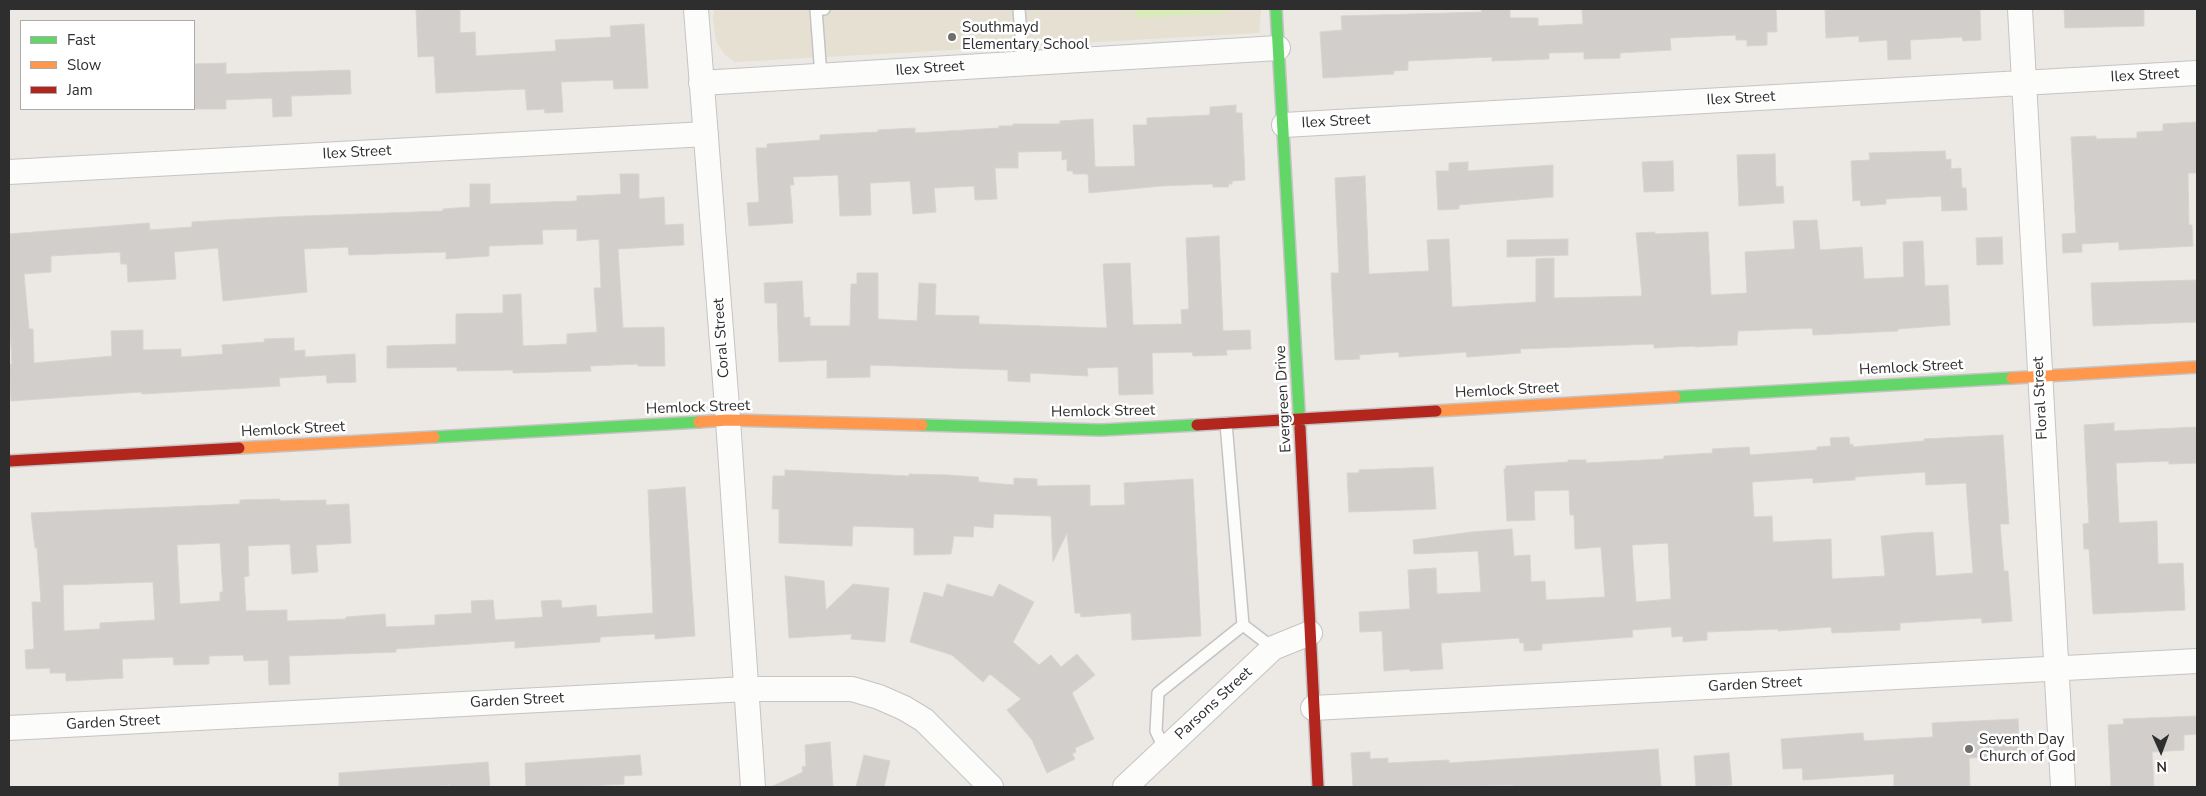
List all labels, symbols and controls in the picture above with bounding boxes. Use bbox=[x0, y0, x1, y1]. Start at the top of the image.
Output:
place label: Southmayd Elementary School bbox=[962, 19, 1089, 54]
legend bbox=[20, 20, 195, 110]
text: Fast bbox=[67, 30, 95, 50]
marker: Southmayd Elementary School bbox=[946, 31, 958, 43]
text: Slow bbox=[67, 55, 101, 75]
street label: Ilex Street bbox=[895, 58, 965, 80]
street label: Ilex Street bbox=[2110, 65, 2180, 87]
text: Jam bbox=[67, 80, 93, 100]
street label: Ilex Street bbox=[1706, 88, 1776, 110]
street label: Ilex Street bbox=[1301, 111, 1371, 133]
street label: Ilex Street bbox=[322, 142, 392, 164]
street label: Coral Street bbox=[710, 297, 734, 379]
street label: Evergreen Drive bbox=[1272, 345, 1296, 453]
street label: Hemlock Street bbox=[1859, 356, 1963, 380]
street label: Floral Street bbox=[2030, 356, 2052, 440]
street label: Hemlock Street bbox=[1455, 379, 1559, 403]
street label: Hemlock Street bbox=[646, 397, 750, 419]
street label: Hemlock Street bbox=[1051, 402, 1155, 422]
street label: Hemlock Street bbox=[241, 418, 345, 442]
street label: Parsons Street bbox=[1172, 664, 1256, 744]
street label: Garden Street bbox=[1708, 674, 1802, 696]
street label: Garden Street bbox=[470, 690, 564, 712]
street label: Garden Street bbox=[66, 712, 160, 734]
north arrow bbox=[2136, 726, 2186, 776]
place label: Seventh Day Church of God bbox=[1979, 731, 2076, 766]
marker: Seventh Day Church of God bbox=[1963, 743, 1975, 755]
text: N bbox=[2156, 757, 2167, 776]

